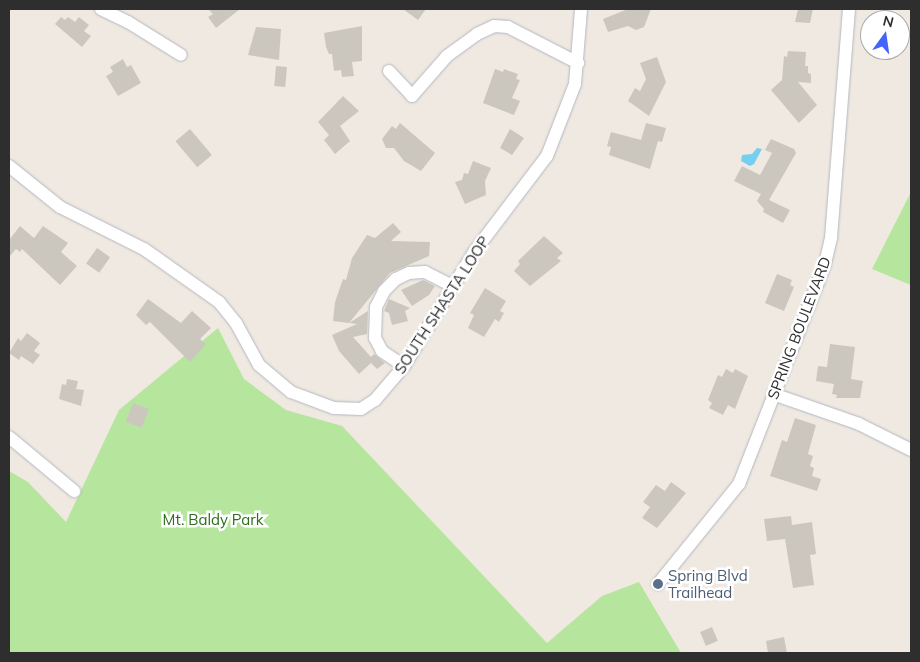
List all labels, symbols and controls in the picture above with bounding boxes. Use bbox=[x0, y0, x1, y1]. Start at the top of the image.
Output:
north arrow bbox=[860, 10, 910, 60]
text: N bbox=[881, 11, 896, 31]
street label: SOUTH SHASTA LOOP bbox=[391, 233, 493, 377]
street label: SPRING BOULEVARD bbox=[763, 254, 835, 402]
park label: Mt. Baldy Park bbox=[163, 511, 263, 529]
place label: Spring Blvd Trailhead bbox=[668, 566, 748, 601]
marker: Spring Blvd Trailhead bbox=[652, 578, 664, 590]

